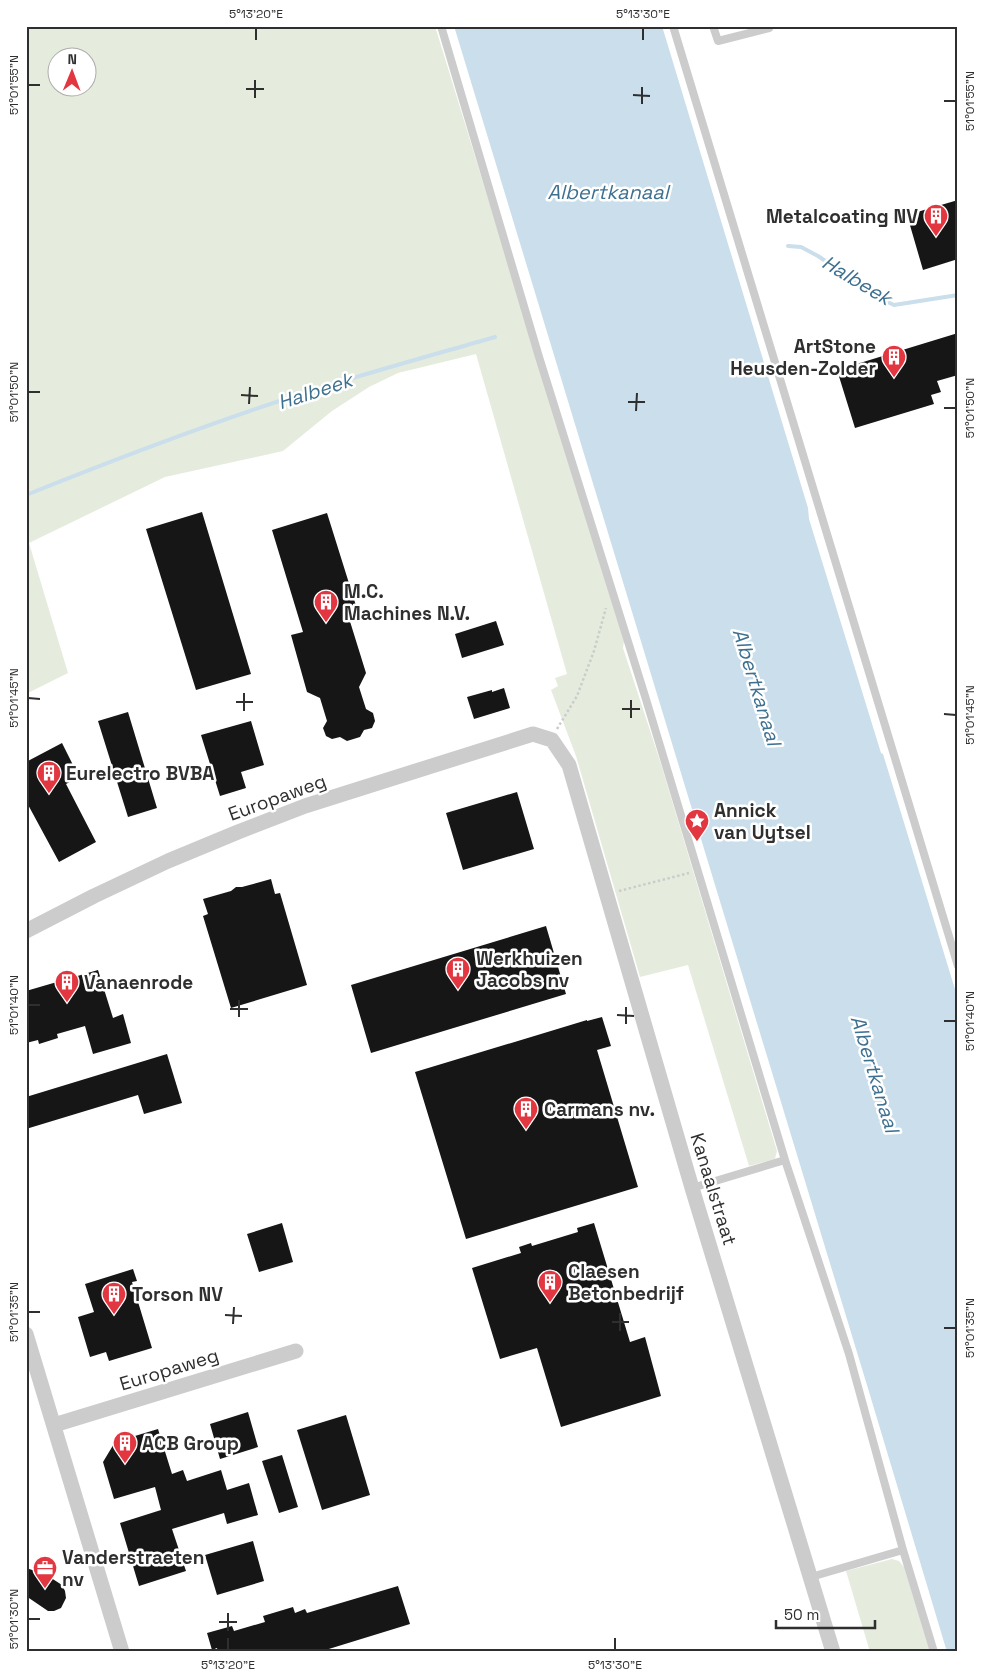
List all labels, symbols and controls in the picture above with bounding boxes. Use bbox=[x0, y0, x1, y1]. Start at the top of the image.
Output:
text: 5°13'20"E bbox=[229, 6, 283, 22]
text: 5°13'30"E bbox=[616, 6, 670, 22]
north arrow bbox=[48, 48, 98, 98]
text: N bbox=[67, 50, 77, 68]
text: 51°01'55"N bbox=[6, 55, 22, 115]
text: 51°01'55"N bbox=[962, 71, 978, 131]
water label: Albertkanaal bbox=[547, 179, 671, 205]
building icon: Metalcoating NV bbox=[923, 203, 949, 237]
place label: Metalcoating NV bbox=[766, 204, 918, 229]
water label: Halbeek bbox=[817, 249, 899, 312]
place label: ArtStone Heusden-Zolder bbox=[730, 334, 876, 381]
building icon: ArtStone Heusden-Zolder bbox=[881, 344, 907, 378]
text: 51°01'50"N bbox=[6, 362, 22, 422]
water label: Halbeek bbox=[274, 366, 358, 415]
text: 51°01'50"N bbox=[962, 378, 978, 438]
place label: M.C. Machines N.V. bbox=[344, 579, 470, 626]
building icon: M.C. Machines N.V. bbox=[313, 589, 339, 623]
water label: Albertkanaal bbox=[727, 625, 788, 751]
text: 51°01'45"N bbox=[6, 668, 22, 728]
text: 51°01'45"N bbox=[962, 685, 978, 745]
building icon: Eurelectro BVBA bbox=[36, 760, 62, 794]
place label: Eurelectro BVBA bbox=[66, 761, 214, 786]
street label: Europaweg bbox=[225, 768, 330, 827]
place label: Annick van Uytsel bbox=[714, 798, 811, 845]
place icon: Annick van Uytsel bbox=[684, 808, 710, 842]
place label: Werkhuizen Jacobs nv bbox=[476, 946, 583, 993]
building icon: Werkhuizen Jacobs nv bbox=[445, 956, 471, 990]
building icon: Vanaenrode bbox=[54, 969, 80, 1003]
place label: Vanaenrode bbox=[84, 970, 193, 995]
text: 51°01'40"N bbox=[6, 975, 22, 1035]
text: 51°01'40"N bbox=[962, 991, 978, 1051]
water label: Albertkanaal bbox=[845, 1012, 906, 1138]
building icon: Carmans nv. bbox=[513, 1096, 539, 1130]
place label: Carmans nv. bbox=[544, 1097, 655, 1122]
street label: Kanaalstraat bbox=[685, 1130, 742, 1248]
place label: Claesen Betonbedrijf bbox=[568, 1259, 684, 1306]
building icon: Claesen Betonbedrijf bbox=[537, 1269, 563, 1303]
building icon: Torson NV bbox=[101, 1281, 127, 1315]
text: 51°01'35"N bbox=[6, 1282, 22, 1342]
place label: Torson NV bbox=[132, 1282, 223, 1307]
text: 51°01'35"N bbox=[962, 1298, 978, 1358]
street label: Europaweg bbox=[117, 1343, 222, 1396]
building icon: ACB Group bbox=[112, 1430, 138, 1464]
place label: ACB Group bbox=[142, 1431, 239, 1456]
place label: Vanderstraeten nv bbox=[62, 1545, 204, 1592]
office icon: Vanderstraeten nv bbox=[32, 1555, 58, 1589]
text: 51°01'30"N bbox=[6, 1589, 22, 1649]
scale bar bbox=[776, 1598, 875, 1630]
text: 50 m bbox=[784, 1605, 819, 1624]
text: 5°13'20"E bbox=[201, 1657, 255, 1673]
text: 5°13'30"E bbox=[588, 1657, 642, 1673]

